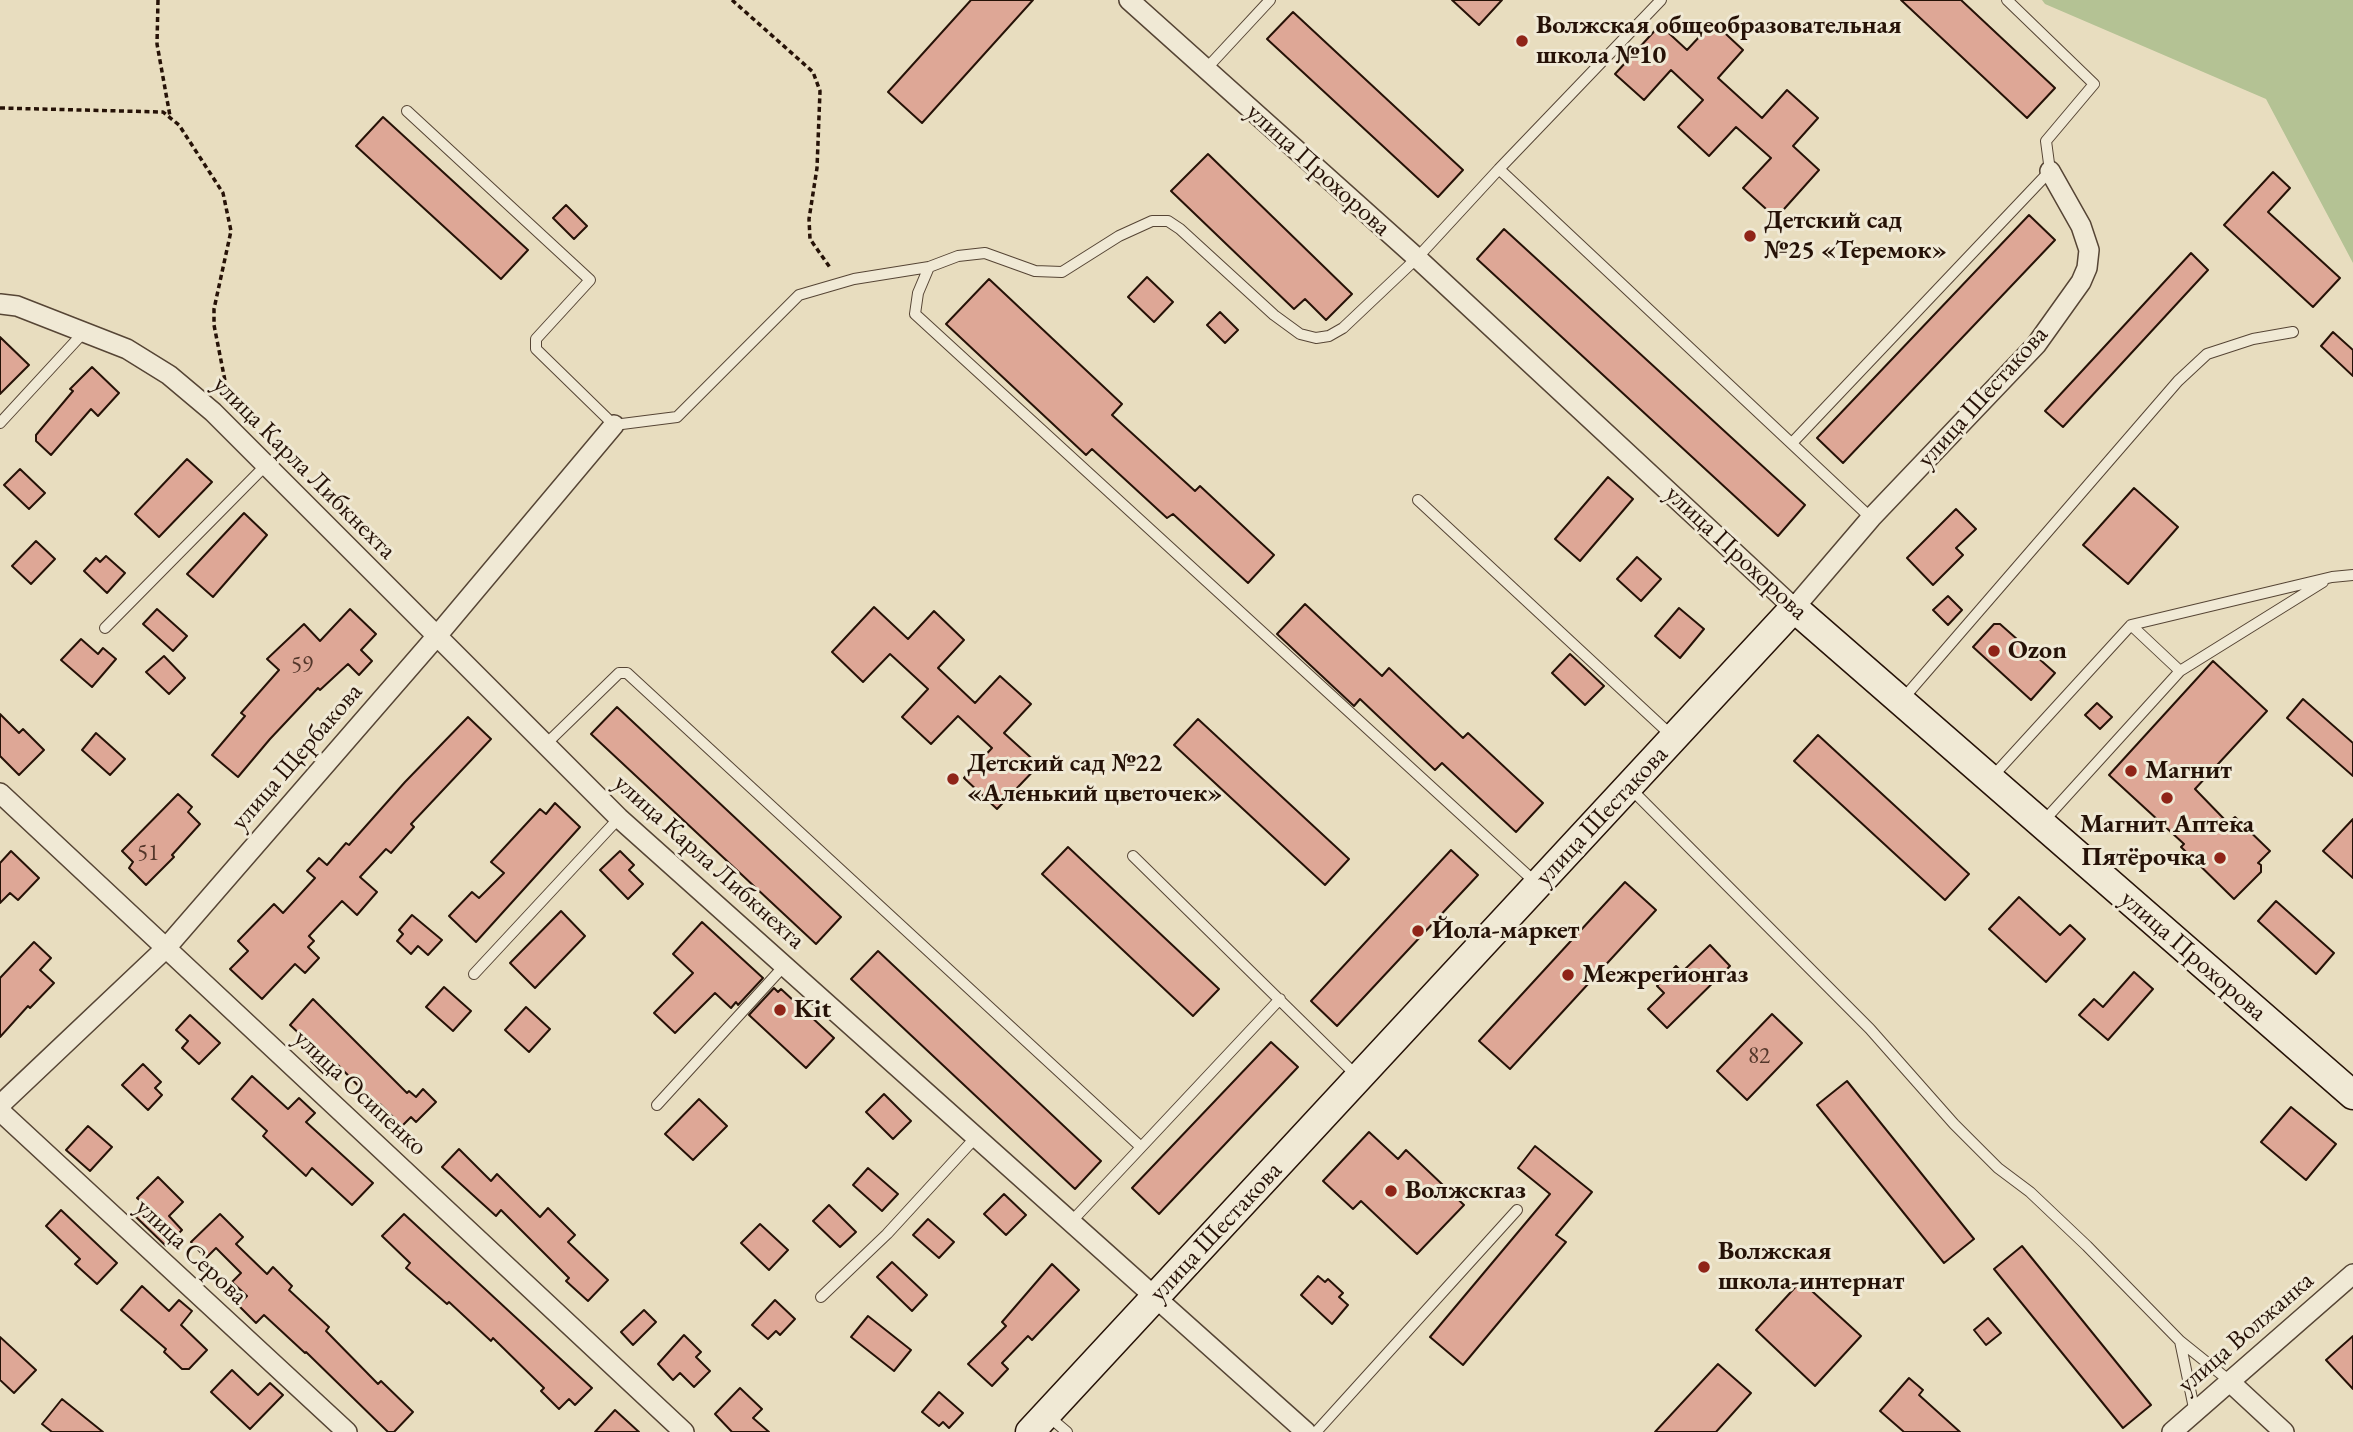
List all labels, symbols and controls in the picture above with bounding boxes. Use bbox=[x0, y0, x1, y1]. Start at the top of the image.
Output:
place label: Волжская общеобразовательная школа №10 bbox=[1536, 10, 1902, 72]
marker: Волжская общеобразовательная школа №10 bbox=[1514, 33, 1530, 49]
street label: улица Прохорова bbox=[1239, 97, 1397, 243]
place label: Детский сад №25 «Теремок» bbox=[1764, 205, 1947, 266]
marker: Детский сад №25 «Теремок» bbox=[1742, 228, 1758, 244]
street label: улица Шестакова bbox=[1911, 320, 2055, 474]
street label: улица Карла Либкнехта bbox=[206, 370, 402, 566]
street label: улица Прохорова bbox=[1658, 479, 1814, 627]
place label: Ozon bbox=[2008, 635, 2067, 667]
marker: Ozon bbox=[1986, 643, 2002, 659]
house number: 59 bbox=[291, 652, 313, 680]
street label: улица Щербакова bbox=[225, 677, 369, 837]
street label: улица Шестакова bbox=[1529, 739, 1675, 893]
place label: Детский сад №22 «Аленький цветочек» bbox=[967, 748, 1222, 810]
place label: Магнит bbox=[2145, 755, 2232, 787]
marker: Магнит bbox=[2123, 763, 2139, 779]
street label: улица Карла Либкнехта bbox=[607, 768, 811, 956]
marker: Детский сад №22 «Аленький цветочек» bbox=[945, 771, 961, 787]
marker: Магнит Аптека bbox=[2159, 790, 2175, 806]
place label: Магнит Аптека bbox=[2080, 809, 2254, 841]
house number: 51 bbox=[137, 840, 159, 868]
place label: Пятёрочка bbox=[2082, 842, 2206, 874]
marker: Пятёрочка bbox=[2212, 850, 2228, 866]
street label: улица Прохорова bbox=[2113, 884, 2273, 1028]
place label: Йола-маркет bbox=[1432, 915, 1580, 947]
marker: Йола-маркет bbox=[1410, 923, 1426, 939]
place label: Межрегионгаз bbox=[1582, 959, 1748, 991]
marker: Межрегионгаз bbox=[1560, 967, 1576, 983]
place label: Kit bbox=[794, 994, 831, 1026]
marker: Kit bbox=[772, 1002, 788, 1018]
street label: улица Осипенко bbox=[287, 1023, 433, 1163]
house number: 82 bbox=[1748, 1043, 1770, 1071]
street label: улица Шестакова bbox=[1143, 1155, 1289, 1309]
place label: Волжскгаз bbox=[1405, 1175, 1526, 1207]
marker: Волжскгаз bbox=[1383, 1183, 1399, 1199]
street label: улица Серова bbox=[128, 1192, 254, 1312]
place label: Волжская школа-интернат bbox=[1718, 1236, 1904, 1298]
marker: Волжская школа-интернат bbox=[1696, 1259, 1712, 1275]
street label: улица Волжанка bbox=[2172, 1265, 2320, 1401]

